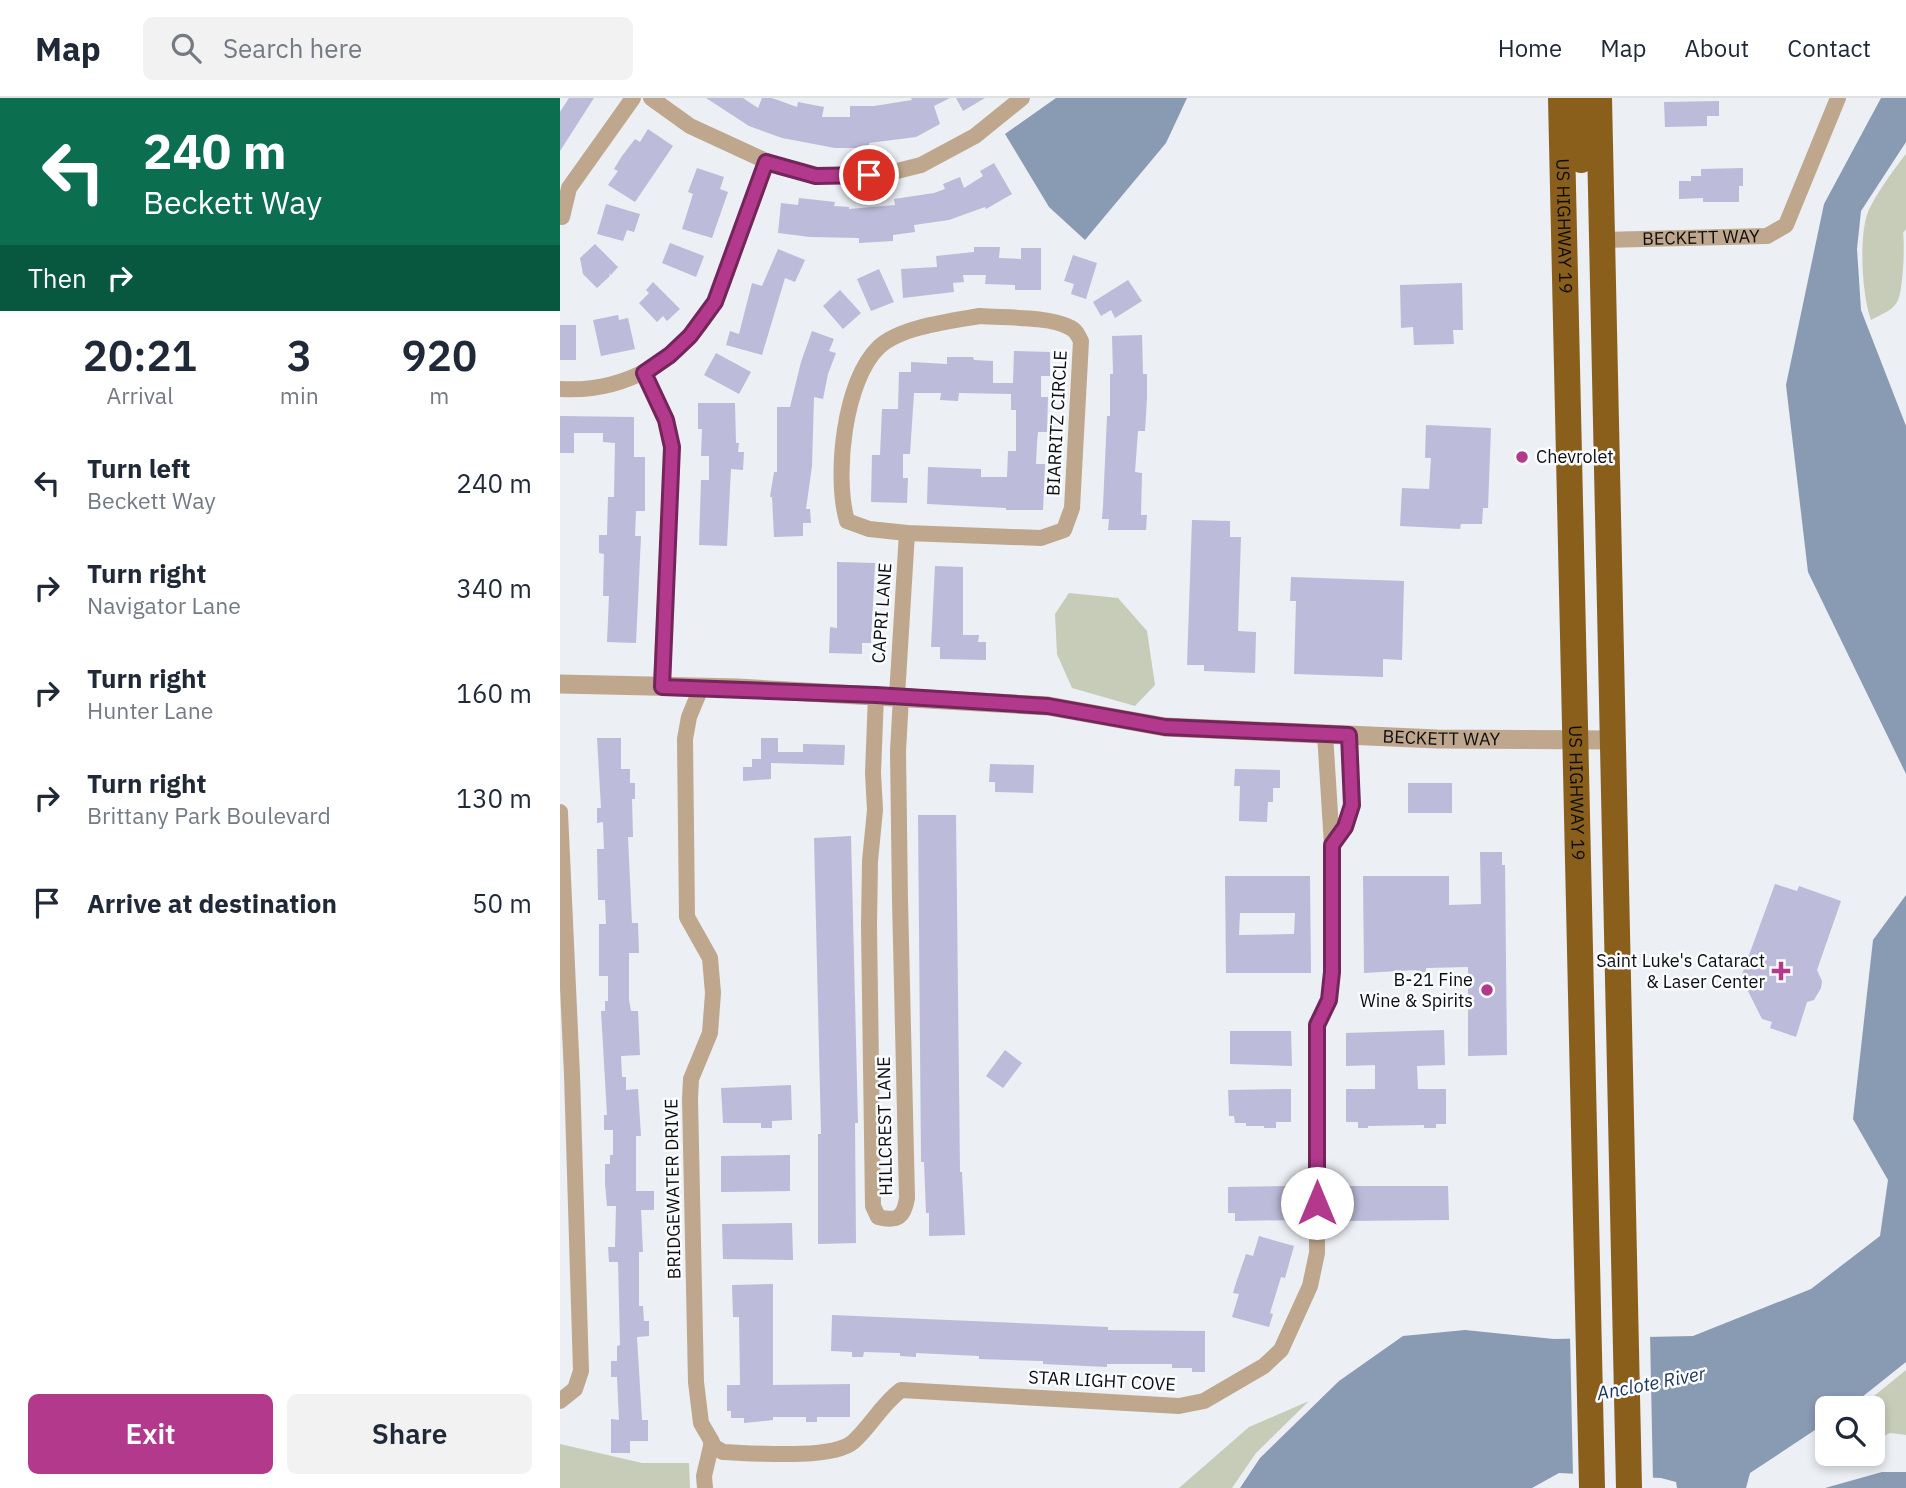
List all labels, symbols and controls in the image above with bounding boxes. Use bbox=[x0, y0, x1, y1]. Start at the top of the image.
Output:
search box bbox=[143, 17, 633, 80]
text: Map bbox=[35, 27, 101, 70]
icon: search bbox=[167, 29, 205, 67]
text: Search here bbox=[223, 31, 362, 65]
text: Home bbox=[1498, 32, 1562, 64]
text: Map bbox=[1600, 32, 1646, 64]
text: About bbox=[1684, 32, 1749, 64]
text: Contact bbox=[1787, 32, 1871, 64]
text: 240 m bbox=[143, 119, 287, 182]
icon: left bbox=[28, 126, 119, 217]
pin bbox=[839, 145, 899, 205]
icon: arrive bbox=[850, 156, 888, 194]
street label: US HIGHWAY 19 bbox=[1551, 158, 1577, 294]
text: Beckett Way bbox=[143, 181, 322, 223]
street label: BECKETT WAY bbox=[1642, 224, 1760, 250]
icon: right bbox=[101, 259, 139, 297]
text: Then bbox=[28, 261, 87, 295]
text: 20:21 bbox=[83, 328, 197, 383]
text: 3 bbox=[287, 328, 312, 383]
text: 920 bbox=[402, 328, 477, 383]
street label: BIARRITZ CIRCLE bbox=[1041, 349, 1072, 496]
text: Arrival bbox=[106, 380, 173, 410]
text: min bbox=[280, 380, 319, 410]
text: m bbox=[429, 380, 449, 410]
place label: Chevrolet bbox=[1536, 445, 1614, 468]
marker: Chevrolet bbox=[1514, 449, 1530, 465]
text: Turn left bbox=[87, 451, 190, 485]
icon: left bbox=[28, 464, 66, 502]
text: 240 m bbox=[456, 466, 532, 500]
text: Beckett Way bbox=[87, 485, 216, 515]
text: Turn right bbox=[87, 556, 206, 590]
street label: CAPRI LANE bbox=[867, 562, 896, 664]
icon: right bbox=[28, 569, 66, 607]
text: 340 m bbox=[456, 571, 532, 605]
text: Navigator Lane bbox=[87, 590, 241, 620]
text: Turn right bbox=[87, 661, 206, 695]
icon: right bbox=[28, 674, 66, 712]
text: 160 m bbox=[456, 676, 532, 710]
text: Hunter Lane bbox=[87, 695, 213, 725]
street label: BECKETT WAY bbox=[1382, 725, 1501, 750]
street label: US HIGHWAY 19 bbox=[1564, 725, 1590, 861]
text: Turn right bbox=[87, 766, 206, 800]
icon: right bbox=[28, 779, 66, 817]
text: 130 m bbox=[456, 781, 532, 815]
text: Brittany Park Boulevard bbox=[87, 800, 331, 830]
icon: arrive bbox=[28, 884, 66, 922]
text: Arrive at destination bbox=[87, 886, 337, 920]
text: 50 m bbox=[472, 886, 532, 920]
place label: Saint Luke's Cataract & Laser Center bbox=[1596, 949, 1765, 993]
marker: Saint Luke's Cataract & Laser Center bbox=[1771, 961, 1791, 981]
place label: B-21 Fine Wine & Spirits bbox=[1360, 968, 1473, 1012]
marker: B-21 Fine Wine & Spirits bbox=[1479, 982, 1495, 998]
street label: HILLCREST LANE bbox=[872, 1056, 897, 1196]
street label: BRIDGEWATER DRIVE bbox=[659, 1098, 686, 1280]
position arrow bbox=[1280, 1166, 1354, 1240]
water label: Anclote River bbox=[1594, 1361, 1708, 1405]
street label: STAR LIGHT COVE bbox=[1028, 1365, 1176, 1396]
button: Exit bbox=[28, 1394, 273, 1474]
button: Share bbox=[287, 1394, 532, 1474]
map controls bbox=[1815, 1396, 1885, 1466]
button: search bbox=[1815, 1396, 1885, 1466]

